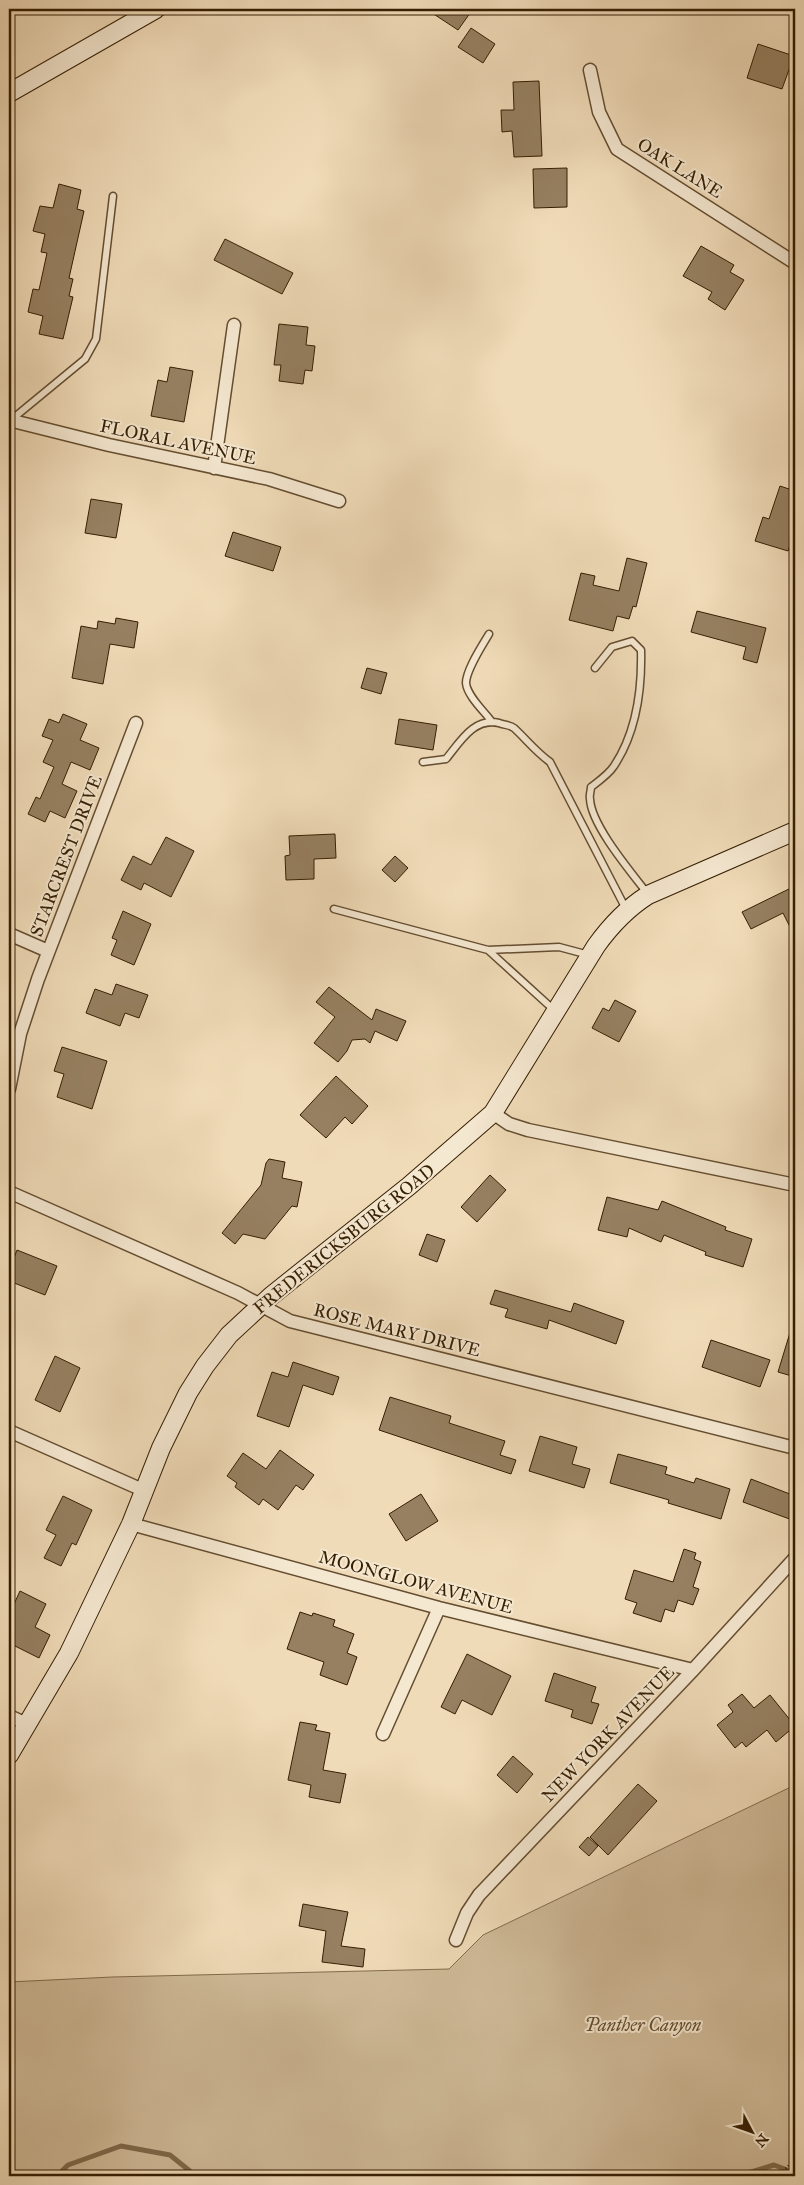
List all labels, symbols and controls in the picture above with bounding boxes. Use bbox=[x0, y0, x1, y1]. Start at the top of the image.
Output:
street label: OAK LANE bbox=[633, 133, 727, 203]
street label: FLORAL AVENUE bbox=[98, 415, 258, 469]
street label: STARCREST DRIVE bbox=[25, 772, 107, 940]
street label: FREDERICKSBURG ROAD bbox=[249, 1159, 439, 1319]
street label: ROSE MARY DRIVE bbox=[311, 1299, 483, 1361]
street label: MOONGLOW AVENUE bbox=[317, 1545, 516, 1619]
street label: NEW YORK AVENUE bbox=[537, 1661, 679, 1807]
park label: Panther Canyon bbox=[585, 2014, 702, 2036]
north arrow bbox=[726, 2108, 776, 2158]
text: N bbox=[751, 2130, 772, 2150]

